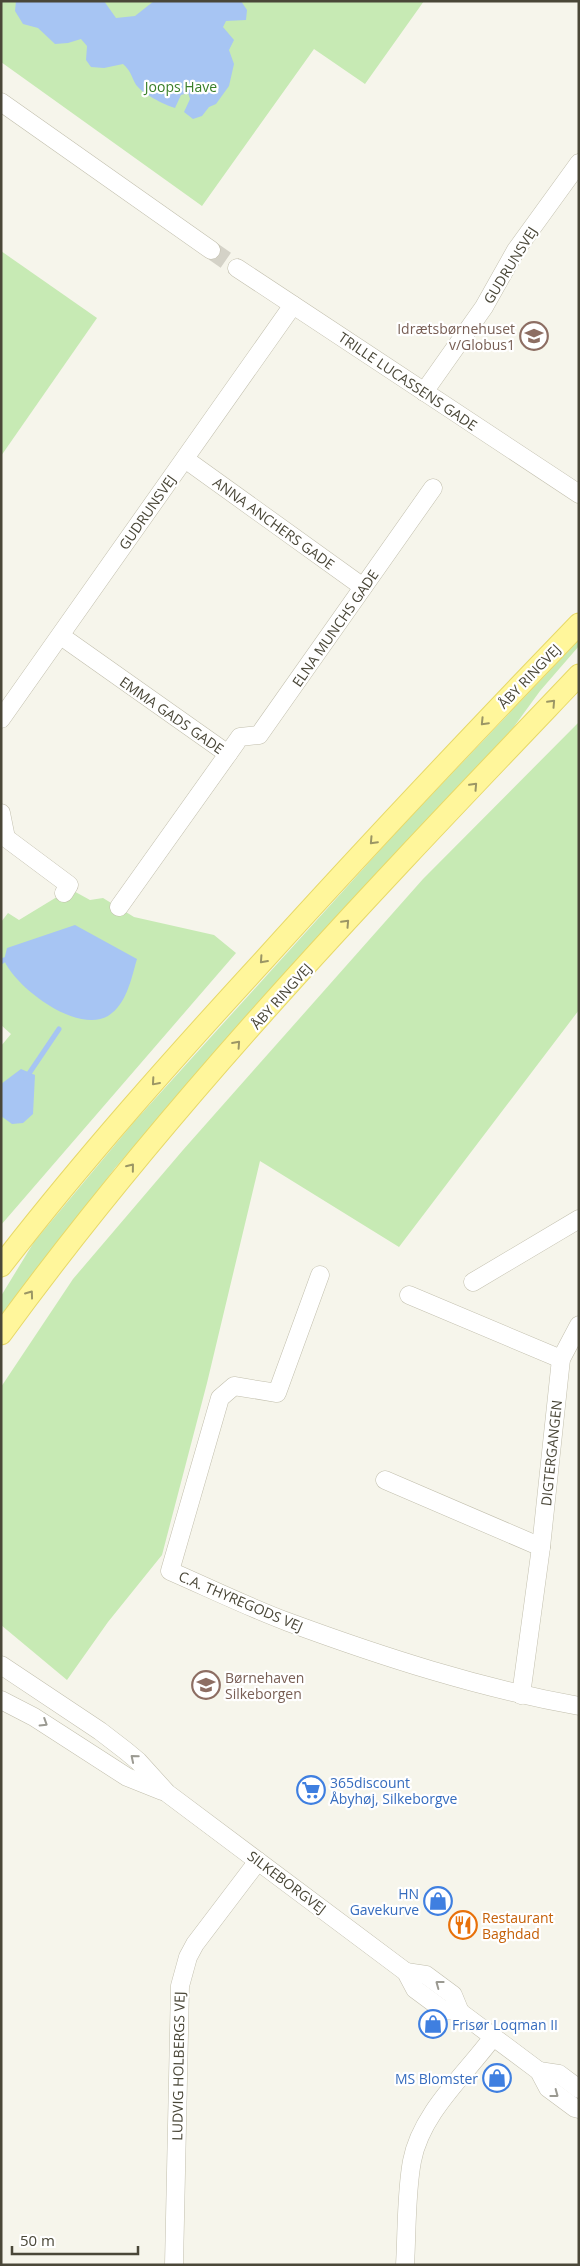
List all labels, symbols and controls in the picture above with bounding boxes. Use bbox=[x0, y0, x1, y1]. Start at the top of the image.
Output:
park label: Joops Have bbox=[143, 77, 217, 96]
street label: GUDRUNSVEJ bbox=[479, 223, 541, 307]
place label: Idrætsbørnehuset v/Globus1 bbox=[397, 319, 515, 354]
school or university icon: Idrætsbørnehuset v/Globus1 bbox=[519, 321, 549, 351]
street label: TRILLE LUCASSENS GADE bbox=[335, 327, 481, 435]
street label: GUDRUNSVEJ bbox=[114, 471, 180, 553]
street label: ANNA ANCHERS GADE bbox=[209, 473, 339, 573]
street label: ELNA MUNCHS GADE bbox=[287, 566, 383, 690]
street label: ÅBY RINGVEJ bbox=[494, 640, 564, 712]
street label: EMMA GADS GADE bbox=[116, 672, 228, 758]
one-way arrow bbox=[546, 699, 555, 708]
one-way arrow bbox=[481, 717, 490, 726]
one-way arrow bbox=[468, 782, 477, 791]
one-way arrow bbox=[370, 835, 379, 844]
one-way arrow bbox=[340, 920, 349, 929]
one-way arrow bbox=[260, 955, 269, 964]
street label: ÅBY RINGVEJ bbox=[246, 959, 316, 1033]
one-way arrow bbox=[232, 1041, 240, 1050]
one-way arrow bbox=[152, 1076, 161, 1085]
one-way arrow bbox=[126, 1164, 134, 1173]
one-way arrow bbox=[24, 1290, 33, 1300]
street label: DIGTERGANGEN bbox=[536, 1399, 566, 1507]
street label: C.A. THYREGODS VEJ bbox=[176, 1566, 306, 1636]
place label: Børnehaven Silkeborgen bbox=[225, 1668, 304, 1703]
school or university icon: Børnehaven Silkeborgen bbox=[191, 1670, 221, 1700]
one-way arrow bbox=[39, 1716, 48, 1726]
one-way arrow bbox=[130, 1754, 139, 1763]
place label: 365discount Åbyhøj, Silkeborgve bbox=[330, 1773, 457, 1808]
supermarket icon: 365discount Åbyhøj, Silkeborgve bbox=[296, 1775, 326, 1805]
street label: SILKEBORGVEJ bbox=[244, 1846, 330, 1918]
place label: HN Gavekurve bbox=[350, 1884, 419, 1919]
shop icon: HN Gavekurve bbox=[423, 1886, 453, 1916]
place label: Restaurant Baghdad bbox=[482, 1908, 554, 1943]
restaurant icon: Restaurant Baghdad bbox=[448, 1910, 478, 1940]
one-way arrow bbox=[435, 1981, 445, 1990]
street label: LUDVIG HOLBERGS VEJ bbox=[167, 1991, 189, 2141]
shop icon: Frisør Loqman II bbox=[418, 2009, 448, 2039]
place label: Frisør Loqman II bbox=[452, 2015, 558, 2034]
shop icon: MS Blomster bbox=[482, 2063, 512, 2093]
place label: MS Blomster bbox=[395, 2069, 478, 2088]
one-way arrow bbox=[549, 2088, 558, 2096]
scale bar bbox=[12, 2224, 139, 2256]
text: 50 m bbox=[20, 2230, 55, 2250]

